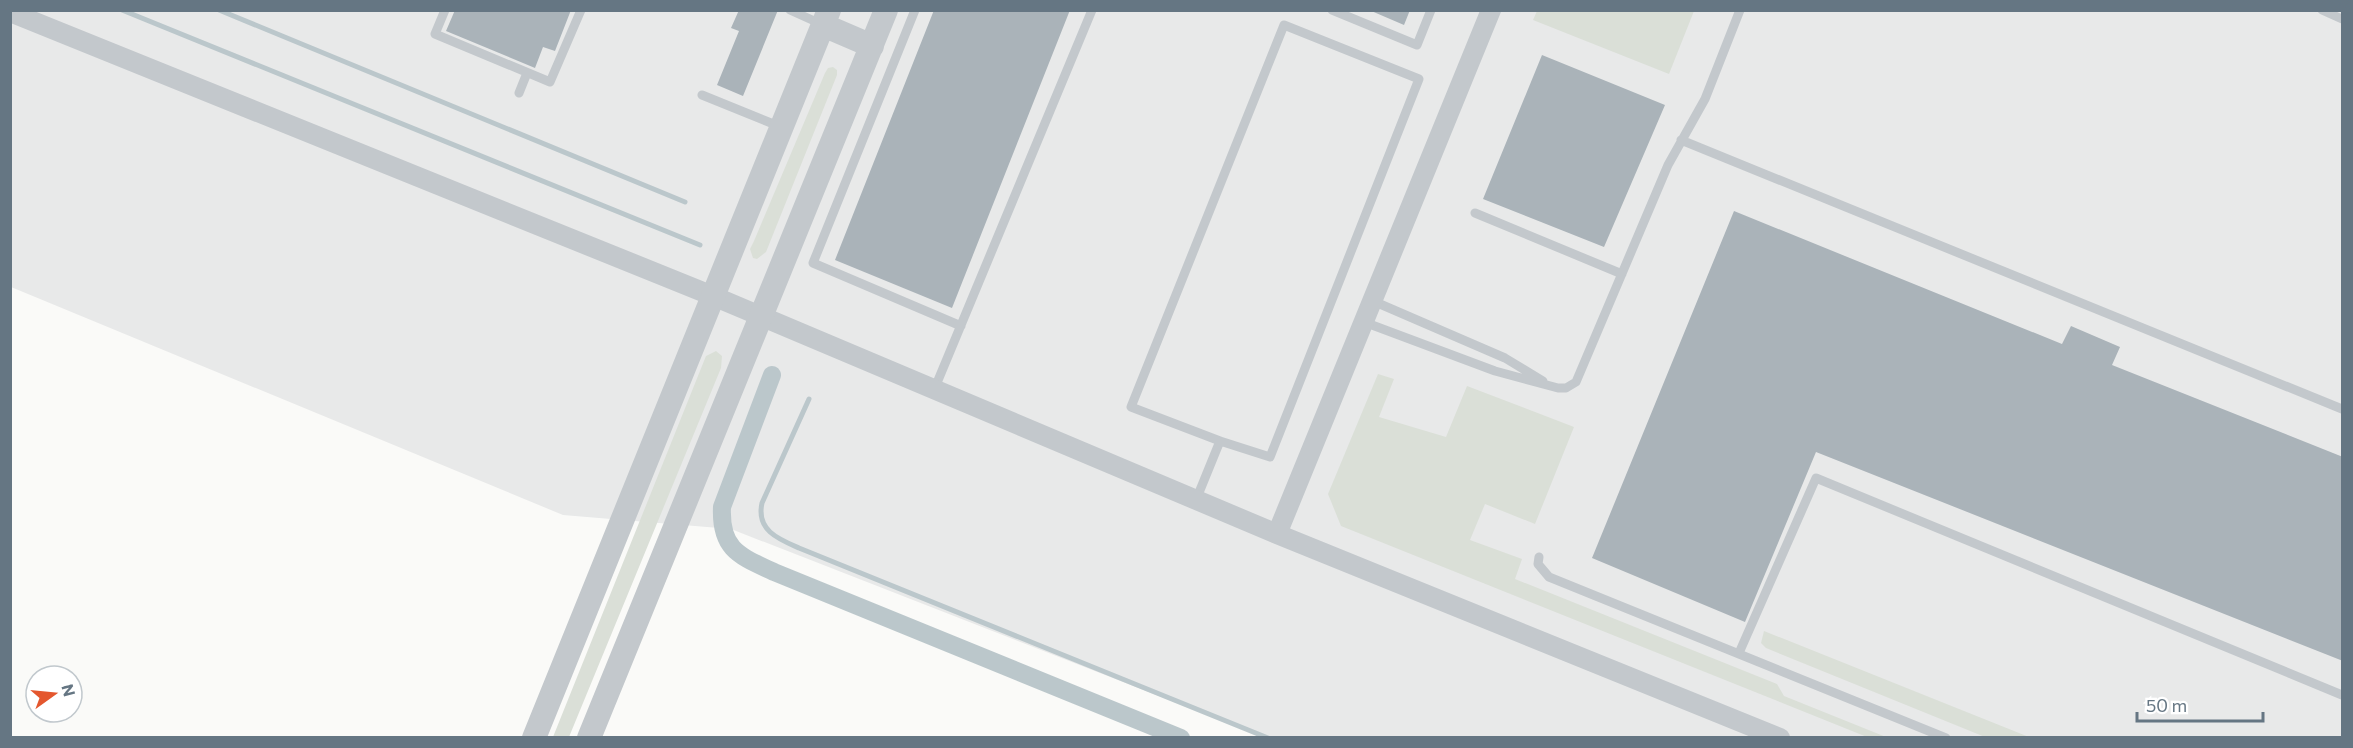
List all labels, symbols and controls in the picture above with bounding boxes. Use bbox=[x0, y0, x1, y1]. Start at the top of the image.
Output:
north arrow bbox=[24, 664, 84, 724]
text: N bbox=[58, 682, 80, 698]
scale bar bbox=[2137, 685, 2263, 723]
text: 50 m bbox=[2146, 694, 2187, 716]

